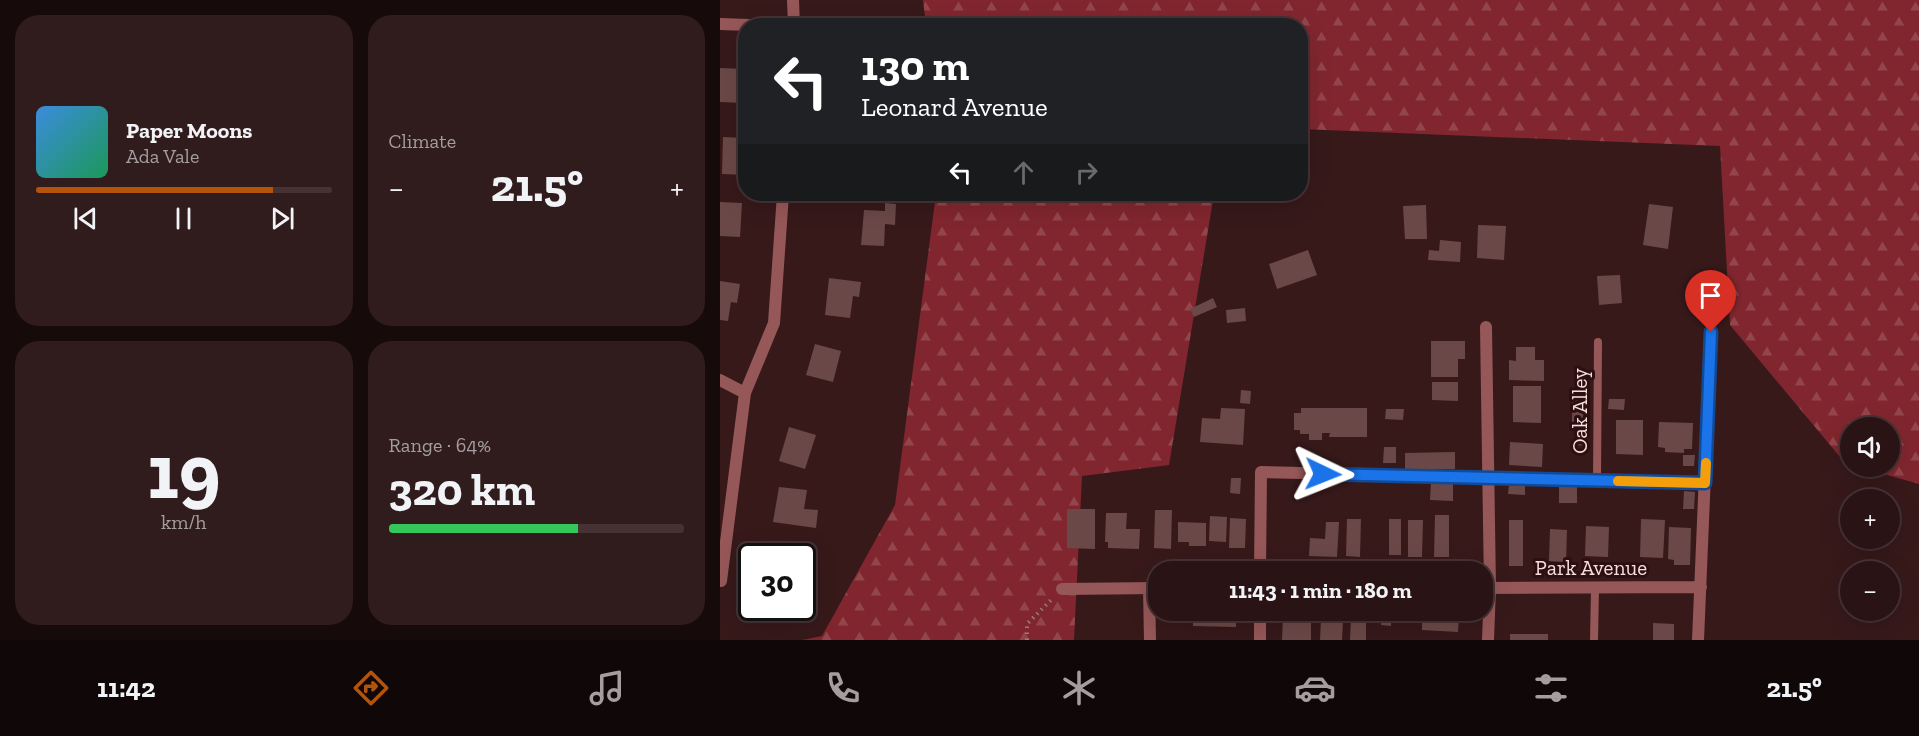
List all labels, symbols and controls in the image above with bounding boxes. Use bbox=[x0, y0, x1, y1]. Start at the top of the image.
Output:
text: 130 m bbox=[861, 40, 969, 91]
icon: left bbox=[762, 42, 840, 120]
text: Leonard Avenue bbox=[861, 91, 1048, 123]
text: Paper Moons bbox=[126, 117, 252, 144]
text: Climate bbox=[389, 129, 456, 153]
text: Ada Vale bbox=[126, 144, 199, 168]
icon: left bbox=[944, 156, 977, 189]
icon: ahead bbox=[1007, 156, 1040, 189]
icon: right bbox=[1070, 156, 1103, 189]
text: 21.5° bbox=[491, 159, 583, 213]
text: − bbox=[389, 168, 404, 207]
text: + bbox=[670, 168, 684, 207]
icon: previous bbox=[69, 202, 102, 235]
icon: pause bbox=[167, 202, 200, 235]
icon: next bbox=[266, 202, 299, 235]
pin bbox=[1685, 270, 1736, 332]
icon: arrive bbox=[1694, 279, 1727, 312]
street label: Oak Alley bbox=[1567, 368, 1592, 454]
map controls bbox=[1840, 417, 1900, 621]
button: sound bbox=[1840, 417, 1900, 477]
text: 19 bbox=[147, 424, 220, 518]
text: Range · 64% bbox=[389, 433, 491, 457]
position arrow bbox=[1291, 442, 1355, 506]
text: 320 km bbox=[389, 463, 535, 517]
button: + bbox=[1840, 489, 1900, 549]
text: km/h bbox=[161, 510, 207, 534]
speed limit sign: 30 bbox=[738, 543, 816, 621]
street label: Park Avenue bbox=[1535, 555, 1647, 580]
button: − bbox=[1840, 561, 1900, 621]
text: 11:43 · 1 min · 180 m bbox=[1229, 577, 1412, 604]
icon: directions bbox=[350, 667, 392, 709]
icon: music bbox=[586, 667, 628, 709]
icon: phone bbox=[822, 667, 864, 709]
icon: climate bbox=[1058, 667, 1100, 709]
icon: car bbox=[1294, 667, 1336, 709]
icon: filters bbox=[1530, 667, 1572, 709]
text: 11:42 bbox=[97, 672, 155, 704]
text: 21.5° bbox=[1766, 672, 1822, 704]

